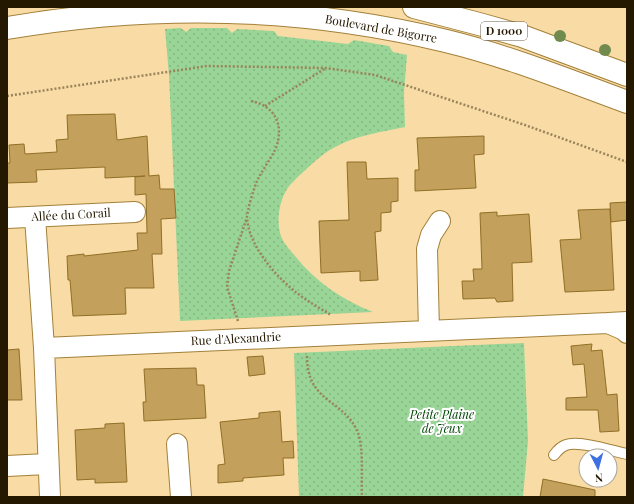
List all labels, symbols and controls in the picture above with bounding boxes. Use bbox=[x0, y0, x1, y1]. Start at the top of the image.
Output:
street label: Boulevard de Bigorre bbox=[324, 10, 438, 46]
road number: D 1000 bbox=[481, 22, 527, 40]
street label: Allée du Corail bbox=[30, 204, 112, 224]
street label: Rue d'Alexandrie bbox=[190, 328, 282, 348]
park label: Petite Plaine de Jeux bbox=[409, 406, 474, 436]
north arrow bbox=[578, 448, 618, 488]
text: N bbox=[594, 471, 604, 486]

